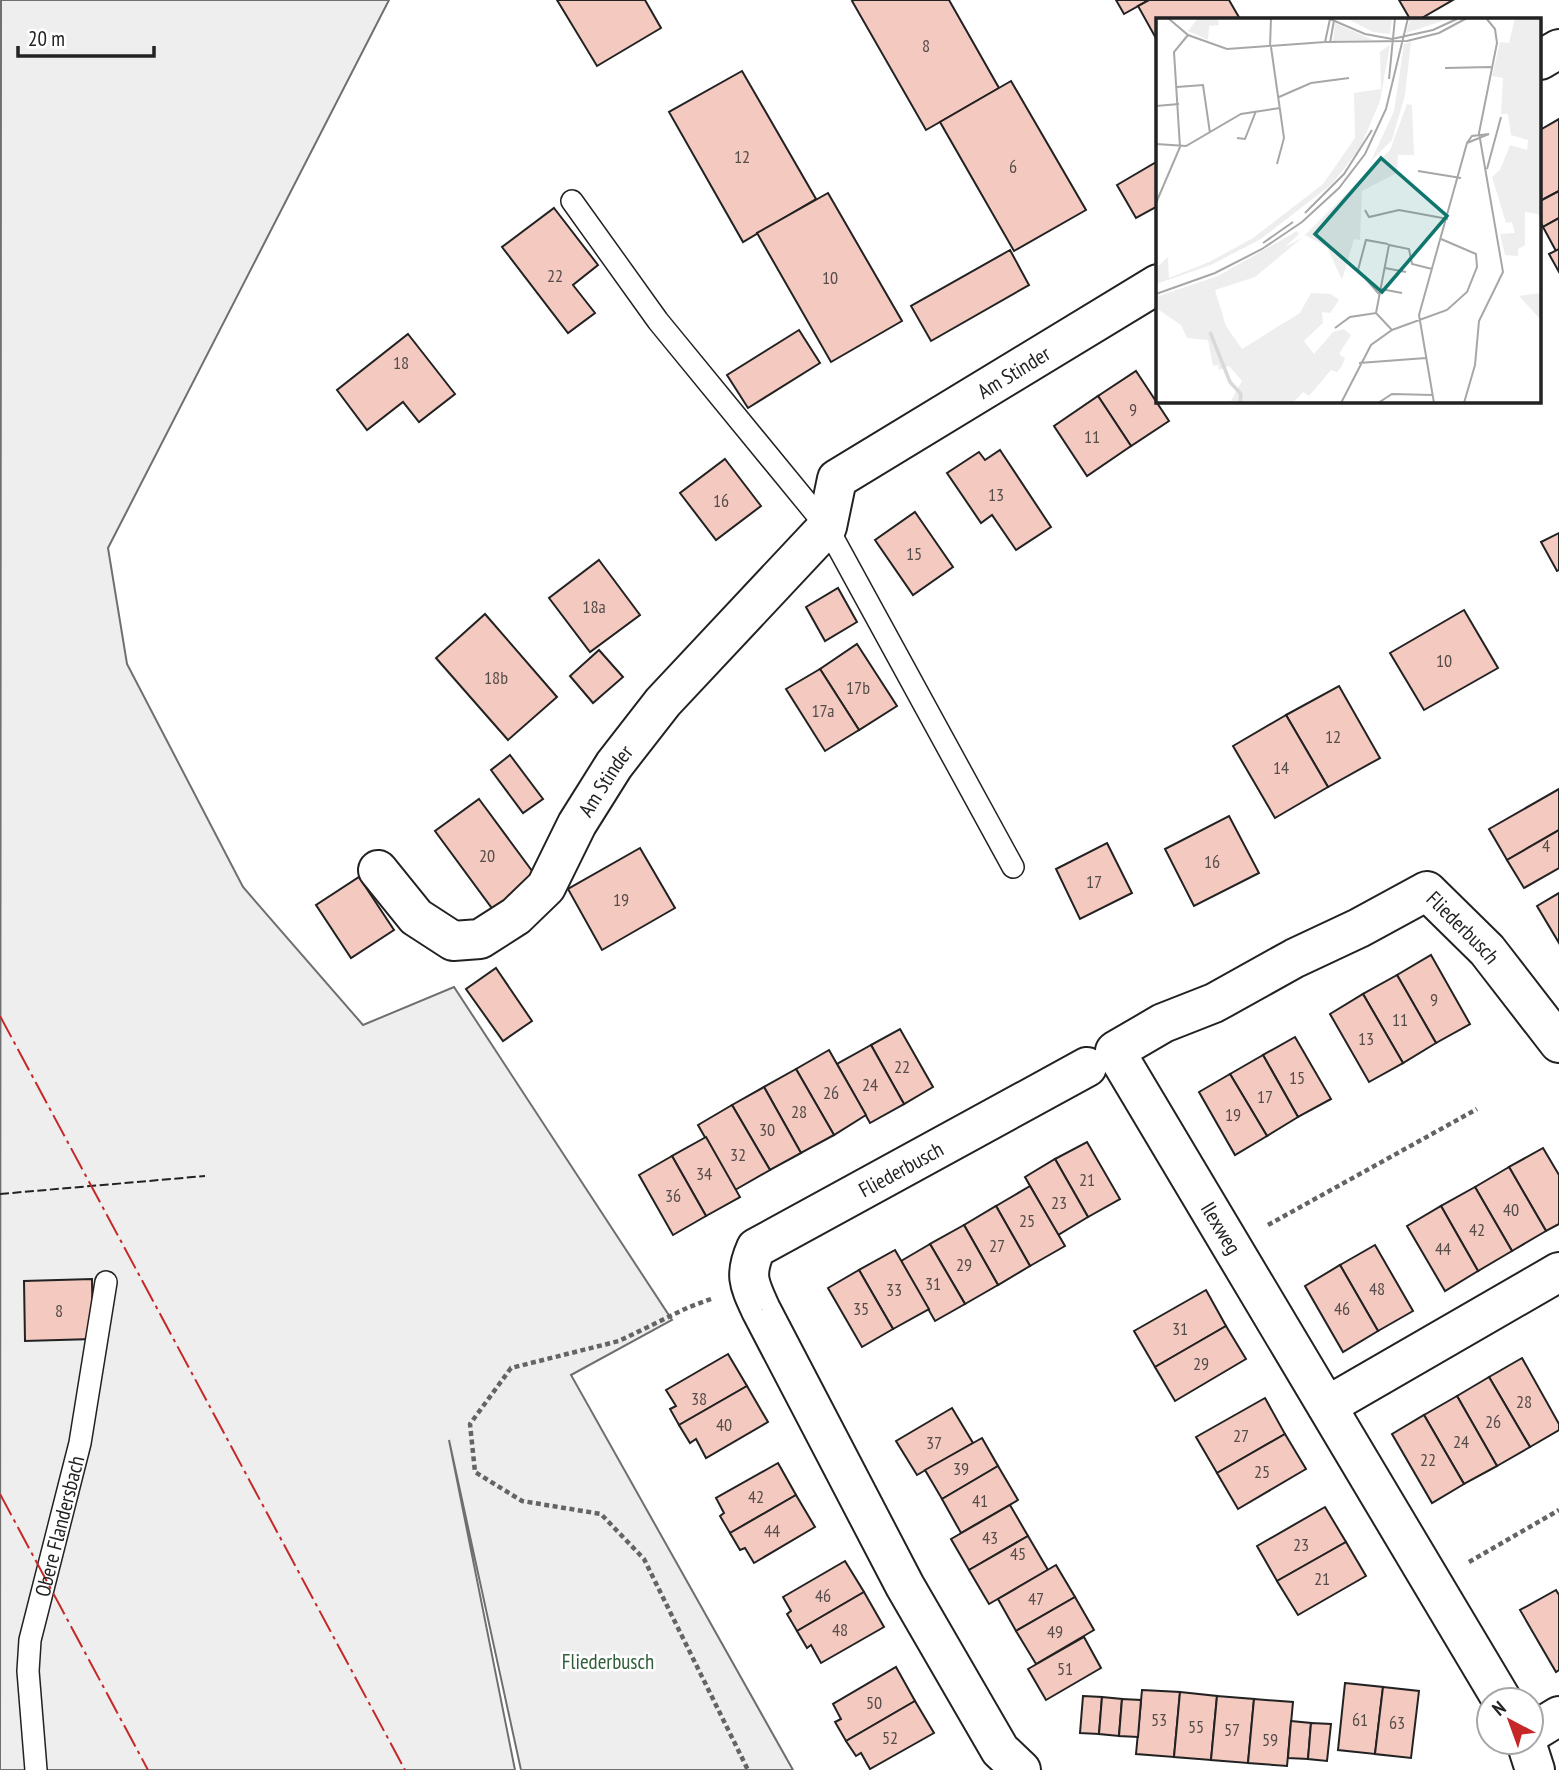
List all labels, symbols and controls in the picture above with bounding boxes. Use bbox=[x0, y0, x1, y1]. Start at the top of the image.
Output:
scale bar bbox=[18, 14, 154, 58]
inset map bbox=[1156, 18, 1542, 402]
text: 20 m bbox=[28, 25, 65, 52]
house number: 8 bbox=[922, 34, 930, 57]
house number: 12 bbox=[734, 145, 750, 168]
house number: 6 bbox=[1009, 155, 1017, 178]
house number: 22 bbox=[547, 264, 563, 287]
house number: 10 bbox=[822, 266, 838, 289]
street label: Am Stinder bbox=[972, 339, 1055, 404]
house number: 18 bbox=[393, 351, 409, 374]
house number: 9 bbox=[1129, 398, 1137, 421]
house number: 11 bbox=[1084, 425, 1100, 448]
house number: 13 bbox=[988, 483, 1004, 506]
house number: 16 bbox=[713, 489, 729, 512]
house number: 15 bbox=[906, 542, 922, 565]
house number: 18a bbox=[582, 595, 606, 618]
house number: 10 bbox=[1436, 649, 1452, 672]
house number: 18b bbox=[484, 666, 508, 689]
house number: 17b bbox=[846, 676, 870, 699]
house number: 17a bbox=[811, 699, 835, 722]
house number: 12 bbox=[1325, 725, 1341, 748]
street label: Am Stinder bbox=[572, 739, 638, 821]
house number: 14 bbox=[1273, 756, 1289, 779]
house number: 4 bbox=[1542, 834, 1550, 857]
house number: 20 bbox=[479, 844, 495, 867]
house number: 16 bbox=[1204, 850, 1220, 873]
house number: 17 bbox=[1086, 870, 1102, 893]
street label: Fliederbusch bbox=[1421, 885, 1506, 969]
house number: 19 bbox=[613, 888, 629, 911]
house number: 9 bbox=[1430, 988, 1438, 1011]
house number: 11 bbox=[1392, 1008, 1408, 1031]
house number: 13 bbox=[1358, 1027, 1374, 1050]
house number: 22 bbox=[894, 1055, 910, 1078]
house number: 15 bbox=[1289, 1066, 1305, 1089]
house number: 24 bbox=[862, 1073, 878, 1096]
house number: 26 bbox=[823, 1081, 839, 1104]
house number: 17 bbox=[1257, 1085, 1273, 1108]
house number: 28 bbox=[791, 1100, 807, 1123]
house number: 19 bbox=[1225, 1103, 1241, 1126]
house number: 30 bbox=[759, 1118, 775, 1141]
street label: Fliederbusch bbox=[854, 1135, 948, 1203]
house number: 32 bbox=[730, 1143, 746, 1166]
house number: 34 bbox=[696, 1162, 712, 1185]
house number: 21 bbox=[1079, 1168, 1095, 1191]
house number: 36 bbox=[665, 1184, 681, 1207]
house number: 23 bbox=[1051, 1191, 1067, 1214]
street label: Ilexweg bbox=[1195, 1197, 1247, 1259]
house number: 40 bbox=[1503, 1198, 1519, 1221]
house number: 25 bbox=[1019, 1209, 1035, 1232]
house number: 42 bbox=[1469, 1218, 1485, 1241]
house number: 27 bbox=[989, 1234, 1005, 1257]
house number: 44 bbox=[1435, 1237, 1451, 1260]
house number: 29 bbox=[956, 1253, 972, 1276]
house number: 31 bbox=[925, 1272, 941, 1295]
house number: 48 bbox=[1369, 1277, 1385, 1300]
house number: 33 bbox=[886, 1278, 902, 1301]
house number: 35 bbox=[853, 1297, 869, 1320]
house number: 46 bbox=[1334, 1297, 1350, 1320]
house number: 8 bbox=[55, 1299, 63, 1322]
house number: 31 bbox=[1172, 1317, 1188, 1340]
house number: 29 bbox=[1193, 1352, 1209, 1375]
house number: 38 bbox=[691, 1387, 707, 1410]
house number: 28 bbox=[1516, 1390, 1532, 1413]
house number: 26 bbox=[1485, 1410, 1501, 1433]
house number: 40 bbox=[716, 1413, 732, 1436]
house number: 27 bbox=[1233, 1424, 1249, 1447]
house number: 24 bbox=[1453, 1430, 1469, 1453]
house number: 37 bbox=[926, 1431, 942, 1454]
house number: 22 bbox=[1420, 1448, 1436, 1471]
street label: Obere Flandersbach bbox=[28, 1453, 90, 1599]
house number: 39 bbox=[953, 1457, 969, 1480]
house number: 25 bbox=[1254, 1460, 1270, 1483]
house number: 42 bbox=[748, 1485, 764, 1508]
house number: 41 bbox=[972, 1489, 988, 1512]
house number: 44 bbox=[764, 1519, 780, 1542]
house number: 43 bbox=[982, 1526, 998, 1549]
house number: 23 bbox=[1293, 1533, 1309, 1556]
house number: 45 bbox=[1010, 1542, 1026, 1565]
house number: 21 bbox=[1314, 1567, 1330, 1590]
house number: 46 bbox=[815, 1584, 831, 1607]
house number: 47 bbox=[1028, 1587, 1044, 1610]
house number: 48 bbox=[832, 1618, 848, 1641]
house number: 49 bbox=[1047, 1620, 1063, 1643]
park label: Fliederbusch bbox=[562, 1648, 654, 1675]
house number: 51 bbox=[1057, 1657, 1073, 1680]
north arrow bbox=[1475, 1686, 1545, 1756]
house number: 50 bbox=[866, 1691, 882, 1714]
text: N bbox=[1487, 1696, 1511, 1721]
house number: 53 bbox=[1151, 1708, 1167, 1731]
house number: 61 bbox=[1352, 1708, 1368, 1731]
house number: 63 bbox=[1389, 1711, 1405, 1734]
house number: 55 bbox=[1188, 1715, 1204, 1738]
house number: 57 bbox=[1224, 1718, 1240, 1741]
house number: 52 bbox=[882, 1726, 898, 1749]
house number: 59 bbox=[1262, 1728, 1278, 1751]

